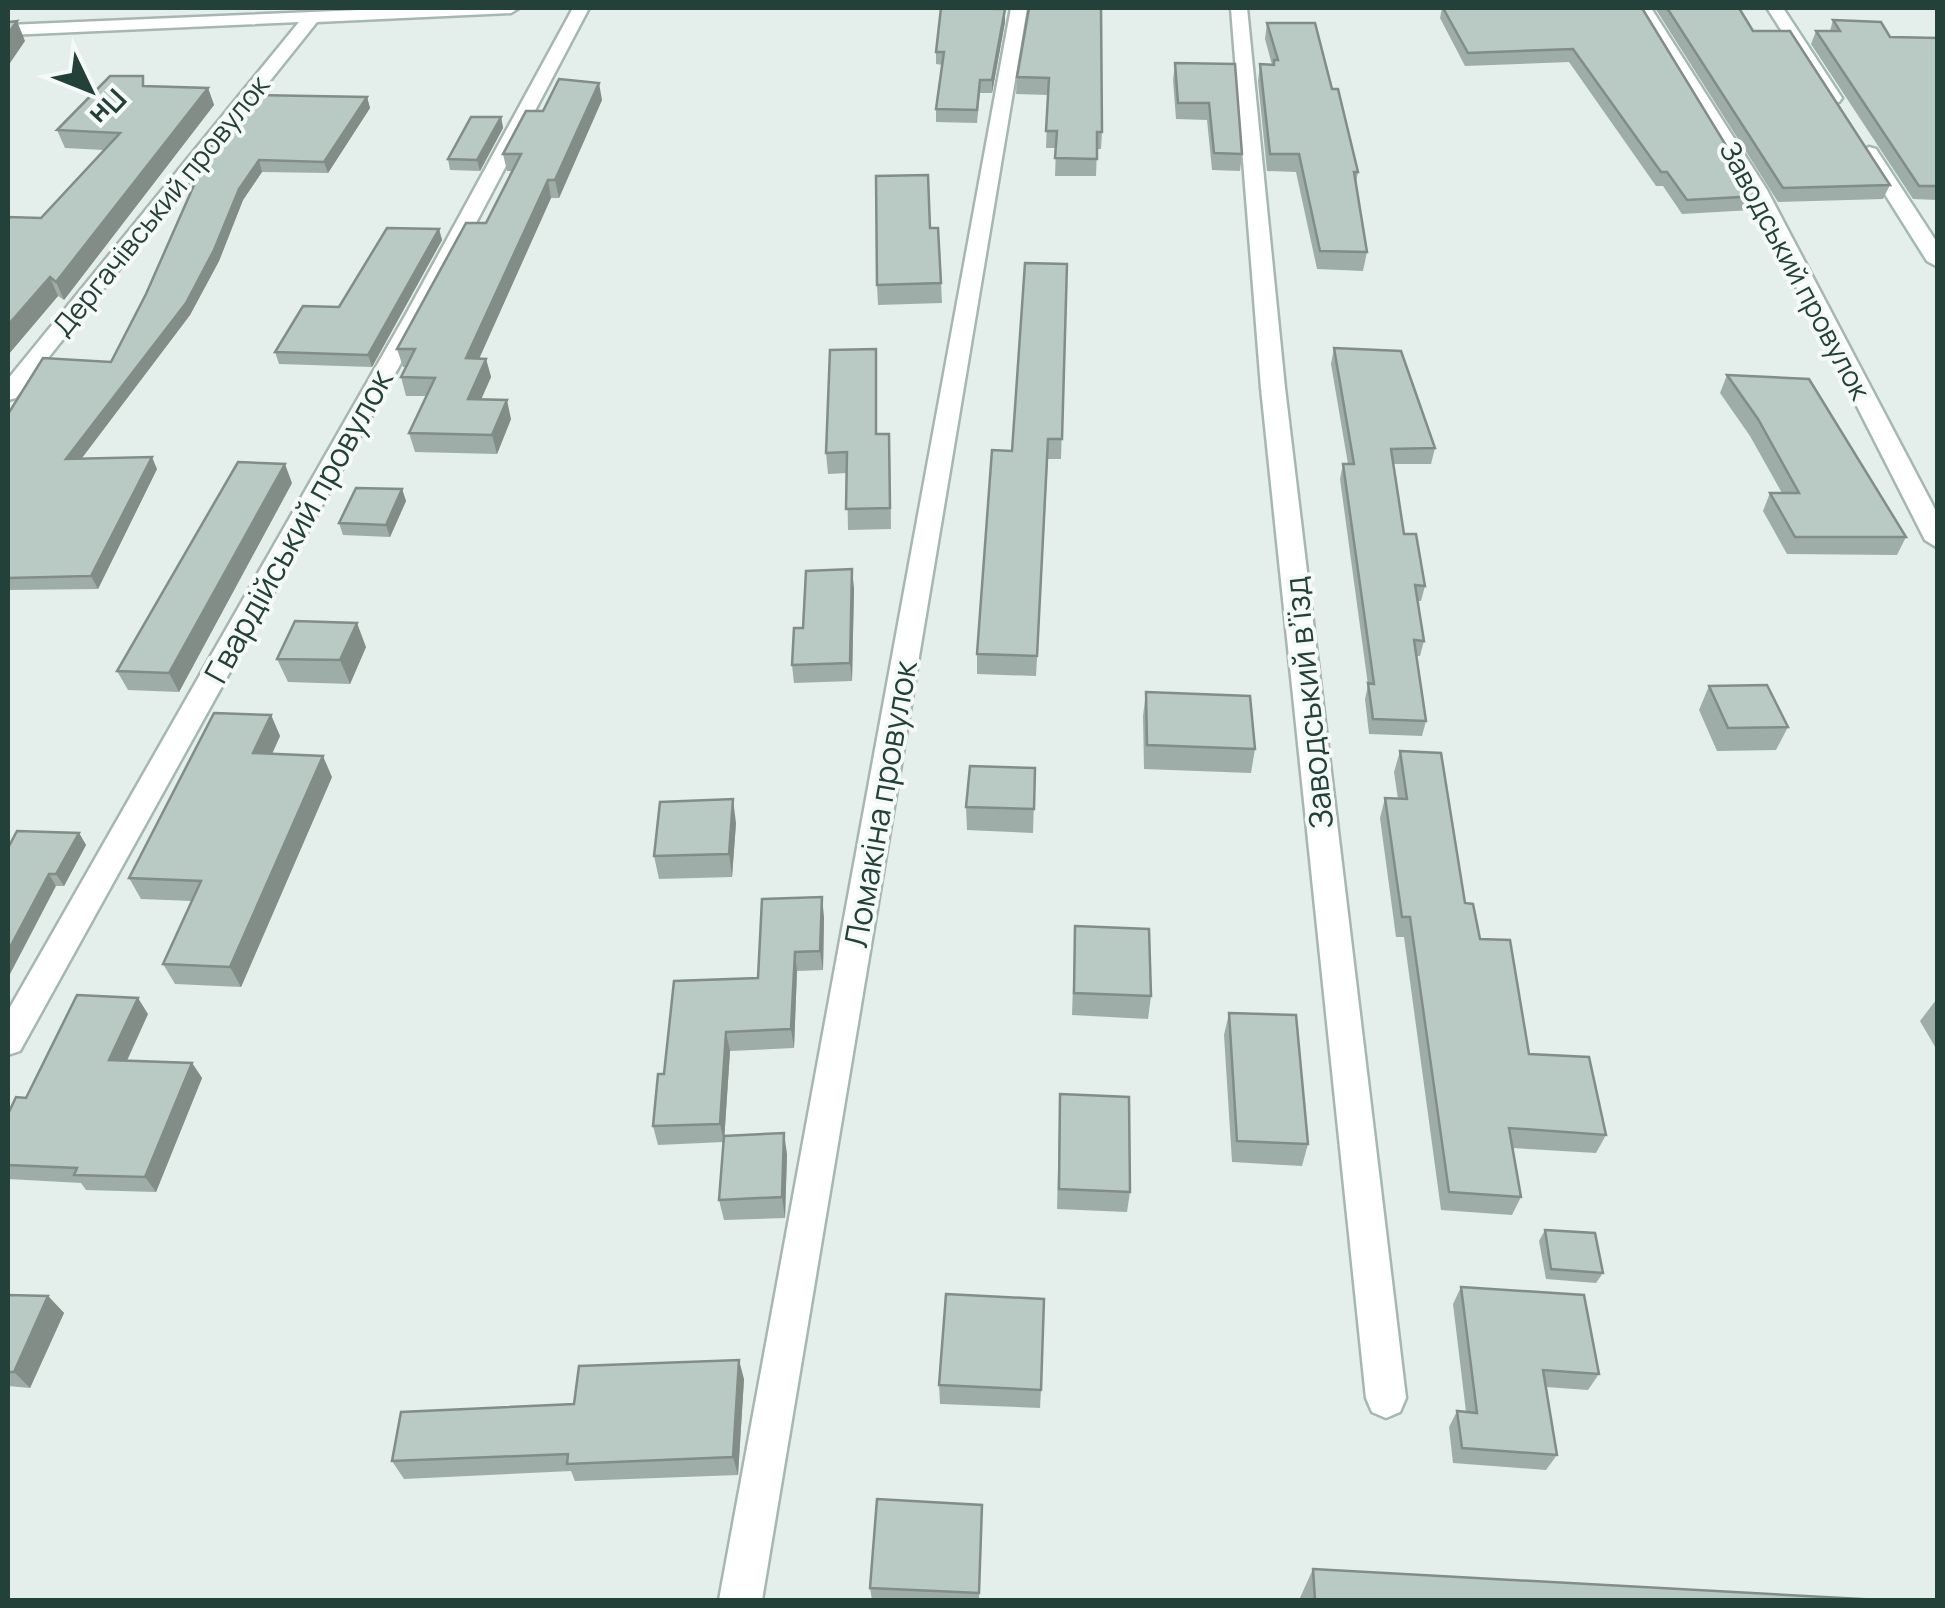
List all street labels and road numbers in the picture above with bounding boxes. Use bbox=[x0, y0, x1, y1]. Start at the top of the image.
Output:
street label: Дергачівський провулок bbox=[43, 66, 278, 343]
street label: Заводський провулок bbox=[1712, 134, 1881, 407]
street label: Гвардійський провулок bbox=[193, 360, 403, 691]
street label: Заводський в’їзд bbox=[1273, 575, 1343, 831]
street label: Ломакіна провулок bbox=[833, 656, 927, 951]

